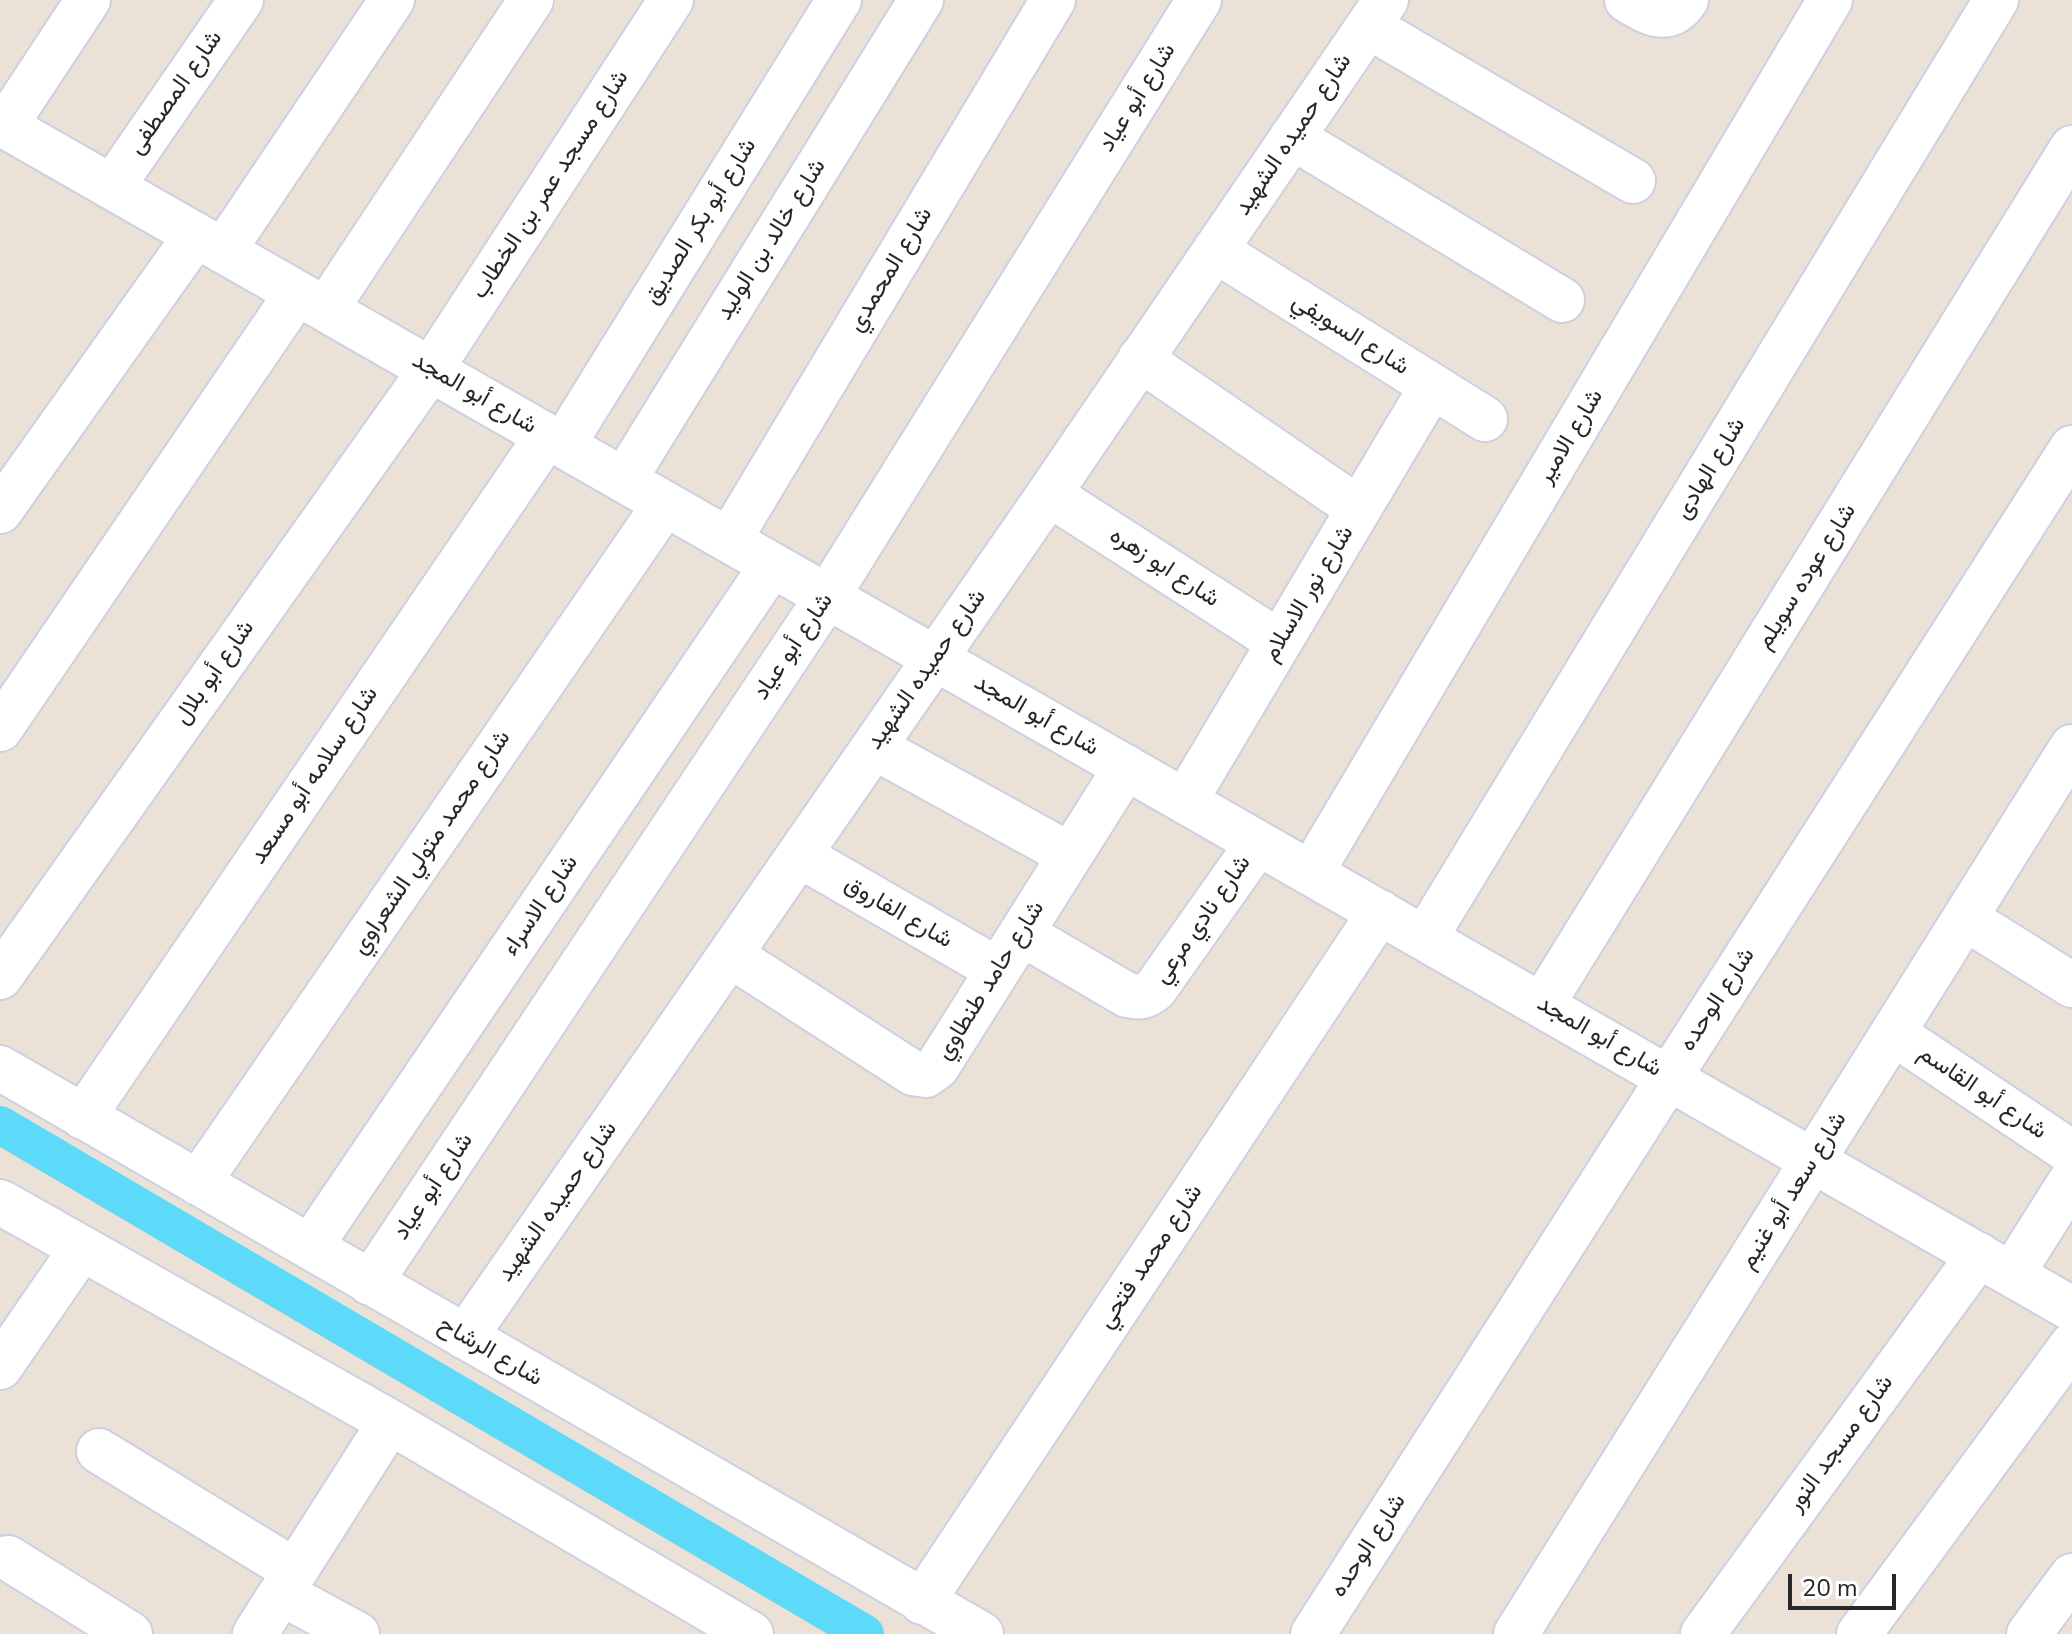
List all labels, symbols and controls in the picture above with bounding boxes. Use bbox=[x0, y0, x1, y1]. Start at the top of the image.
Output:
street label: شارع المصطفى bbox=[123, 25, 229, 161]
street label: شارع أبو عياد bbox=[1093, 38, 1183, 158]
street label: شارع حميده الشهيد bbox=[1229, 48, 1359, 222]
street label: شارع مسجد عمر بن الخطاب bbox=[466, 65, 636, 305]
street label: شارع أبو بكر الصديق bbox=[638, 134, 764, 310]
street label: شارع خالد بن الوليد bbox=[711, 154, 833, 326]
street label: شارع المحمدي bbox=[842, 202, 940, 338]
street label: شارع السويفي bbox=[1286, 288, 1414, 382]
street label: شارع أبو المجد bbox=[406, 347, 542, 441]
street label: شارع الامير bbox=[1532, 384, 1610, 490]
street label: شارع الهادى bbox=[1669, 413, 1753, 525]
street label: شارع عوده سويلم bbox=[1751, 499, 1863, 655]
street label: شارع نور الاسلام bbox=[1257, 521, 1361, 667]
street label: شارع ابو زهره bbox=[1104, 522, 1224, 614]
street label: شارع حميده الشهيد bbox=[861, 584, 993, 756]
street label: شارع أبو عياد bbox=[748, 588, 840, 706]
street label: شارع أبو بلال bbox=[169, 615, 261, 731]
street label: شارع أبو المجد bbox=[968, 669, 1104, 763]
street label: شارع سلامه أبو مسعد bbox=[245, 682, 385, 870]
street label: شارع محمد متولي الشعراوي bbox=[346, 725, 518, 961]
street label: شارع الاسراء bbox=[497, 850, 585, 962]
street label: شارع نادي مرعي bbox=[1148, 850, 1258, 990]
street label: شارع الفاروق bbox=[839, 870, 957, 956]
street label: شارع حامد طنطاوي bbox=[930, 896, 1052, 1066]
street label: شارع الوحده bbox=[1674, 943, 1762, 1057]
street label: شارع أبو المجد bbox=[1531, 990, 1667, 1084]
street label: شارع أبو القاسم bbox=[1912, 1039, 2052, 1147]
street label: شارع سعد أبو غنيم bbox=[1734, 1107, 1854, 1275]
street label: شارع حميده الشهيد bbox=[492, 1116, 624, 1288]
street label: شارع أبو عياد bbox=[388, 1128, 480, 1246]
street label: شارع محمد فتحي bbox=[1092, 1179, 1210, 1335]
street label: شارع الرشاح bbox=[433, 1311, 547, 1393]
street label: شارع مسجد النور bbox=[1782, 1370, 1900, 1518]
street label: شارع الوحده bbox=[1325, 1489, 1413, 1603]
scale bar bbox=[1792, 1558, 1900, 1608]
text: 20 m bbox=[1802, 1572, 1858, 1604]

